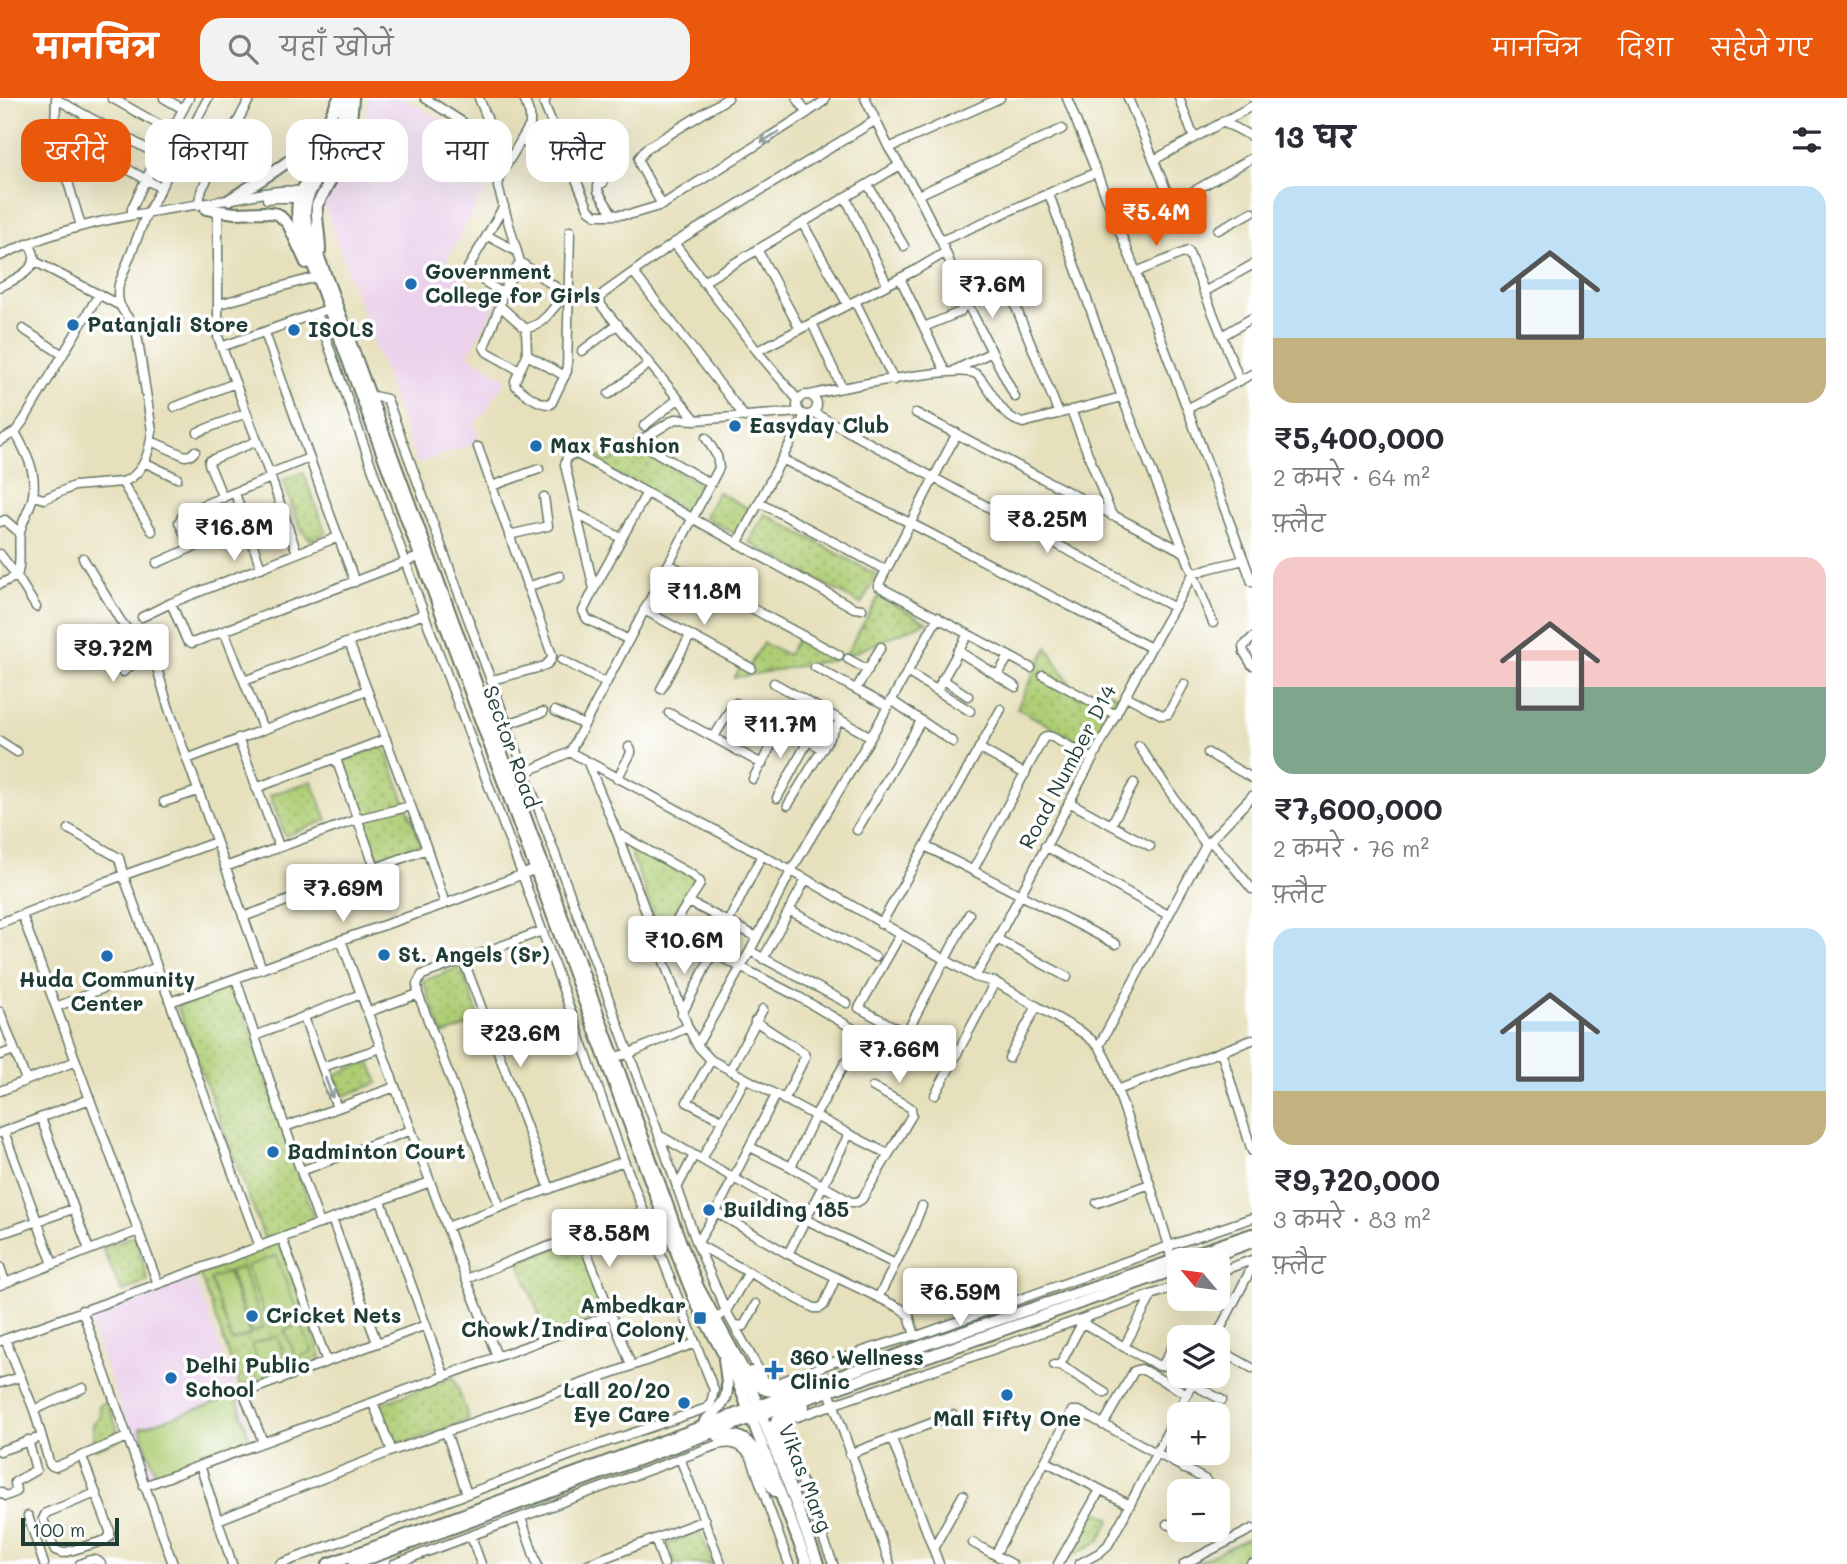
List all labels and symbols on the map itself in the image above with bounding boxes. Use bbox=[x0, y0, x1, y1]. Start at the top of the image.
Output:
one-way arrow bbox=[760, 130, 780, 144]
pin: ₹5.4M bbox=[1107, 188, 1205, 248]
place label: Government College for Girls bbox=[425, 257, 600, 308]
pin: ₹7.6M bbox=[943, 260, 1041, 320]
marker: Government College for Girls bbox=[403, 276, 419, 292]
place label: Patanjali Store bbox=[87, 310, 248, 337]
place label: ISOLS bbox=[308, 315, 374, 342]
marker: Patanjali Store bbox=[65, 317, 81, 333]
marker: ISOLS bbox=[286, 322, 302, 338]
place label: Easyday Club bbox=[749, 411, 889, 439]
marker: Easyday Club bbox=[727, 418, 743, 434]
place label: Max Fashion bbox=[550, 431, 680, 458]
marker: Max Fashion bbox=[528, 438, 544, 454]
pin: ₹8.25M bbox=[990, 496, 1104, 555]
pin: ₹16.8M bbox=[177, 504, 291, 563]
pin: ₹11.8M bbox=[647, 568, 761, 627]
pin: ₹9.72M bbox=[56, 624, 170, 684]
street label: Road Number D14 bbox=[1012, 679, 1122, 853]
street label: Sector Road bbox=[478, 682, 547, 811]
pin: ₹11.7M bbox=[723, 700, 837, 760]
pin: ₹7.69M bbox=[286, 864, 400, 924]
pin: ₹10.6M bbox=[627, 916, 741, 976]
place label: St. Angels (Sr) bbox=[398, 940, 550, 967]
marker: St. Angels (Sr) bbox=[376, 947, 392, 963]
marker: Huda Community Center bbox=[99, 948, 115, 964]
place label: Huda Community Center bbox=[19, 965, 195, 1016]
pin: ₹23.6M bbox=[463, 1010, 577, 1069]
pin: ₹7.66M bbox=[842, 1026, 956, 1085]
one-way arrow bbox=[324, 1076, 336, 1098]
place label: Badminton Court bbox=[287, 1137, 465, 1164]
marker: Badminton Court bbox=[265, 1144, 281, 1160]
place label: Building 185 bbox=[723, 1195, 849, 1222]
marker: Building 185 bbox=[701, 1202, 717, 1218]
pin: ₹8.58M bbox=[552, 1210, 666, 1269]
north arrow bbox=[1167, 1248, 1230, 1311]
pin: ₹6.59M bbox=[903, 1268, 1017, 1328]
place label: Ambedkar Chowk/Indira Colony bbox=[461, 1291, 686, 1343]
place label: Cricket Nets bbox=[266, 1301, 401, 1328]
marker: Cricket Nets bbox=[244, 1308, 260, 1324]
marker: Ambedkar Chowk/Indira Colony bbox=[692, 1310, 708, 1326]
place label: 360 Wellness Clinic bbox=[790, 1343, 924, 1394]
place label: Delhi Public School bbox=[185, 1351, 310, 1402]
marker: 360 Wellness Clinic bbox=[764, 1360, 784, 1380]
marker: Delhi Public School bbox=[163, 1370, 179, 1386]
place label: Lall 20/20 Eye Care bbox=[563, 1376, 670, 1428]
marker: Mall Fifty One bbox=[999, 1387, 1015, 1403]
marker: Lall 20/20 Eye Care bbox=[676, 1395, 692, 1411]
place label: Mall Fifty One bbox=[933, 1404, 1081, 1432]
street label: Vikas Marg bbox=[773, 1420, 839, 1535]
scale bar bbox=[21, 1515, 119, 1547]

